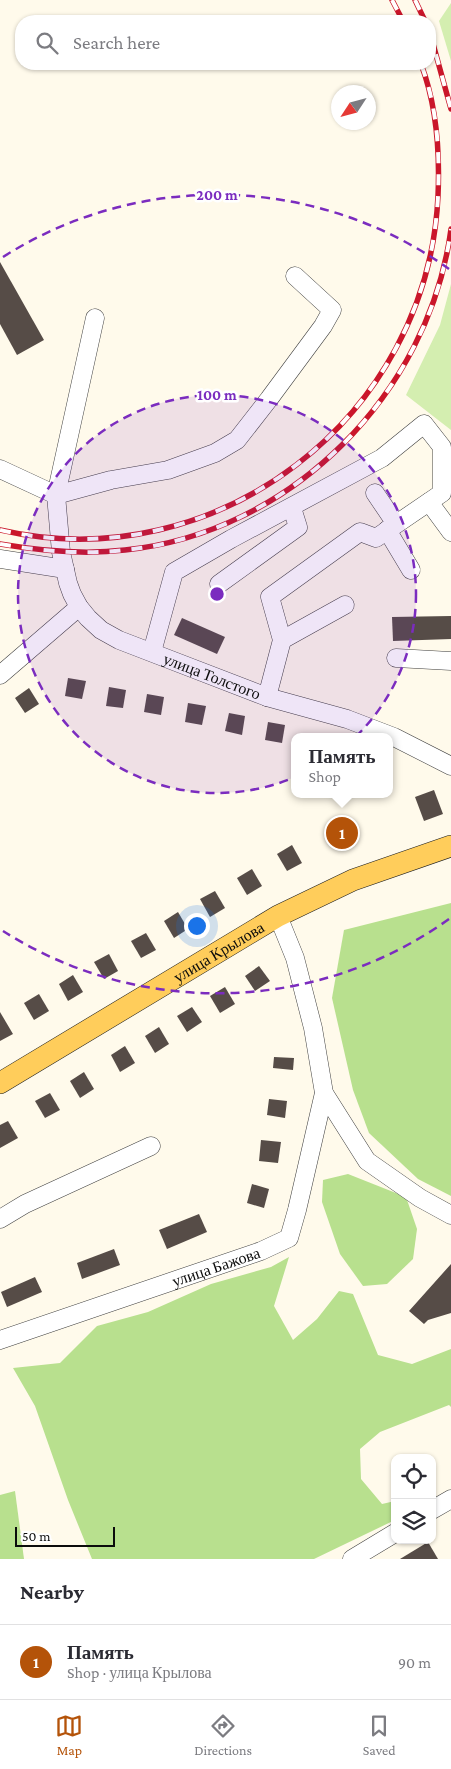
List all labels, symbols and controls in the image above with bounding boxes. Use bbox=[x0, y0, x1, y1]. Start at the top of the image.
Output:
search box bbox=[15, 15, 436, 70]
icon: search bbox=[33, 29, 61, 57]
text: Search here bbox=[73, 32, 160, 53]
north arrow bbox=[331, 85, 376, 130]
text: 200 m bbox=[196, 187, 238, 203]
text: 100 m bbox=[197, 387, 237, 403]
centre of rings bbox=[208, 585, 226, 603]
street label: улица Толстого bbox=[160, 650, 263, 703]
popup bbox=[291, 733, 393, 798]
text: Память bbox=[309, 746, 375, 767]
text: Shop bbox=[309, 768, 341, 785]
pin: 1 bbox=[326, 814, 358, 852]
your location bbox=[184, 913, 210, 939]
street label: улица Крылова bbox=[171, 918, 267, 987]
street label: улица Бажова bbox=[170, 1244, 262, 1291]
map controls bbox=[391, 1454, 436, 1544]
button: locate bbox=[391, 1454, 436, 1499]
button: layers bbox=[391, 1499, 436, 1544]
scale bar bbox=[15, 1524, 115, 1547]
text: 50 m bbox=[22, 1528, 50, 1544]
text: Nearby bbox=[20, 1580, 84, 1604]
text: Память bbox=[67, 1642, 134, 1663]
text: 1 bbox=[33, 1654, 39, 1671]
text: 90 m bbox=[398, 1654, 431, 1671]
text: Shop · улица Крылова bbox=[67, 1664, 212, 1681]
tab: Map bbox=[55, 1712, 83, 1758]
tab: Directions bbox=[194, 1712, 252, 1758]
tab: Saved bbox=[363, 1712, 396, 1758]

